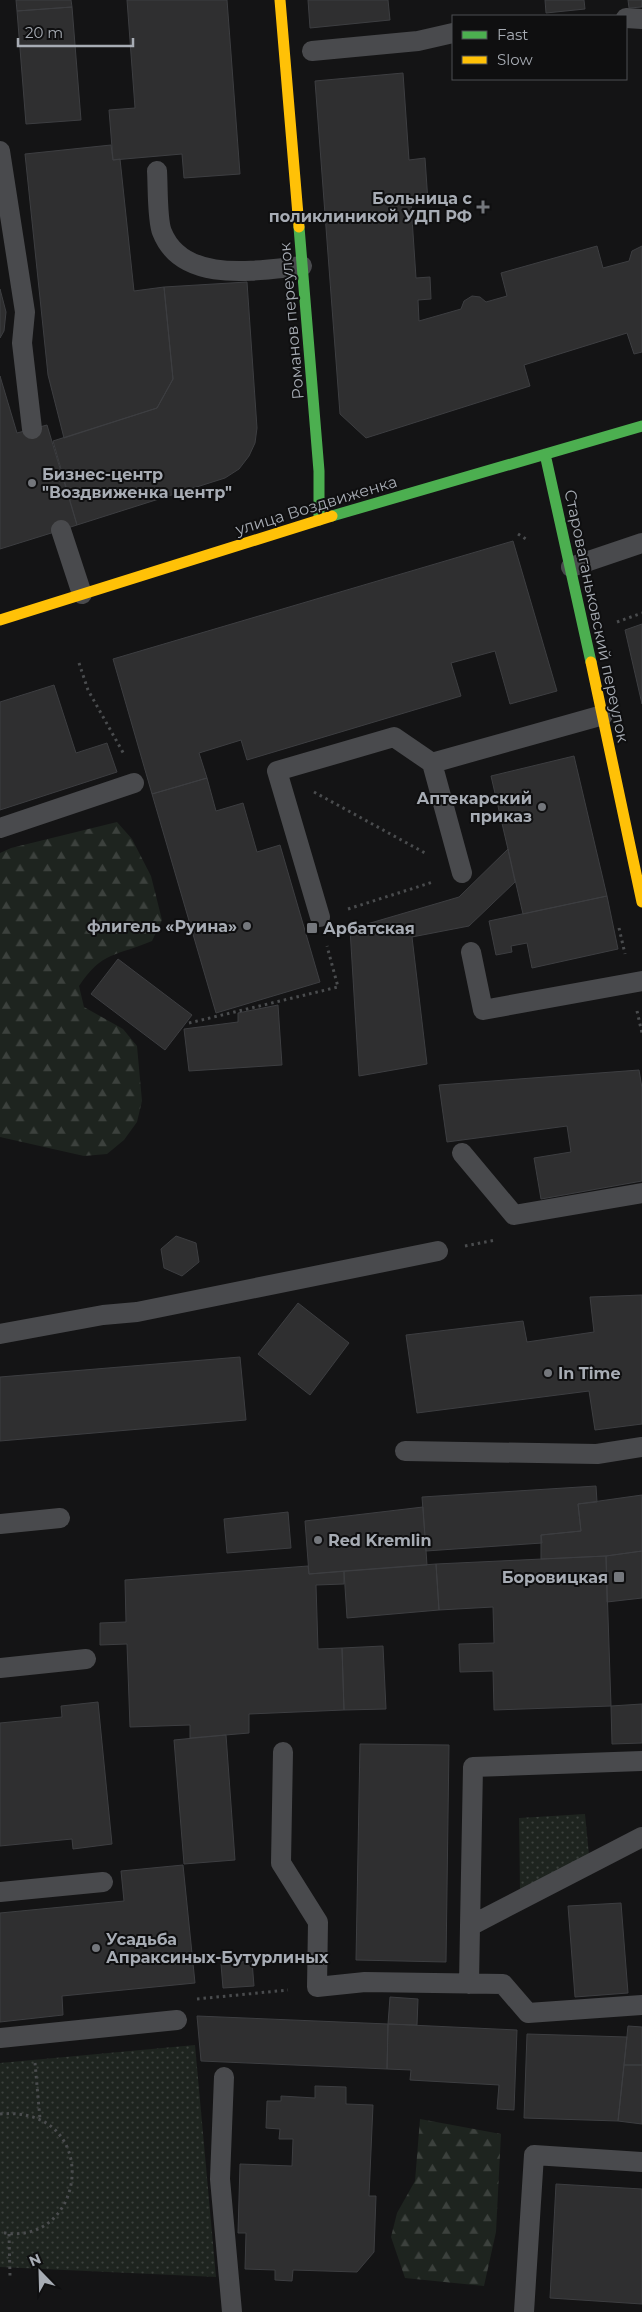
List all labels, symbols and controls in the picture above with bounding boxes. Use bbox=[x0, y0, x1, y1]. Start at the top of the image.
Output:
scale bar bbox=[18, 15, 132, 47]
legend bbox=[452, 15, 627, 80]
text: 20 m bbox=[25, 23, 63, 42]
text: Fast bbox=[497, 25, 528, 44]
text: Slow bbox=[497, 50, 533, 69]
place label: Больница с поликлиникой УДП РФ bbox=[269, 189, 473, 226]
marker: Больница с поликлиникой УДП РФ bbox=[476, 200, 490, 214]
street label: Романов переулок bbox=[275, 241, 308, 400]
place label: Бизнес-центр "Воздвиженка центр" bbox=[42, 465, 232, 502]
street label: улица Воздвиженка bbox=[232, 472, 399, 539]
marker: Бизнес-центр "Воздвиженка центр" bbox=[26, 477, 38, 489]
street label: Староваганьковский переулок bbox=[560, 488, 633, 745]
place label: Аптекарский приказ bbox=[416, 789, 532, 826]
marker: Аптекарский приказ bbox=[536, 801, 548, 813]
place label: флигель «Руина» bbox=[87, 917, 237, 936]
place label: Арбатская bbox=[323, 919, 415, 938]
marker: флигель «Руина» bbox=[241, 920, 253, 932]
marker: Арбатская bbox=[305, 921, 319, 935]
place label: In Time bbox=[558, 1364, 620, 1383]
marker: In Time bbox=[542, 1367, 554, 1379]
place label: Red Kremlin bbox=[328, 1531, 431, 1550]
marker: Red Kremlin bbox=[312, 1534, 324, 1546]
place label: Боровицкая bbox=[502, 1568, 608, 1587]
marker: Боровицкая bbox=[612, 1570, 626, 1584]
place label: Усадьба Апраксиных-Бутурлиных bbox=[106, 1930, 329, 1967]
marker: Усадьба Апраксиных-Бутурлиных bbox=[90, 1942, 102, 1954]
north arrow bbox=[15, 2247, 65, 2297]
text: N bbox=[26, 2250, 44, 2271]

